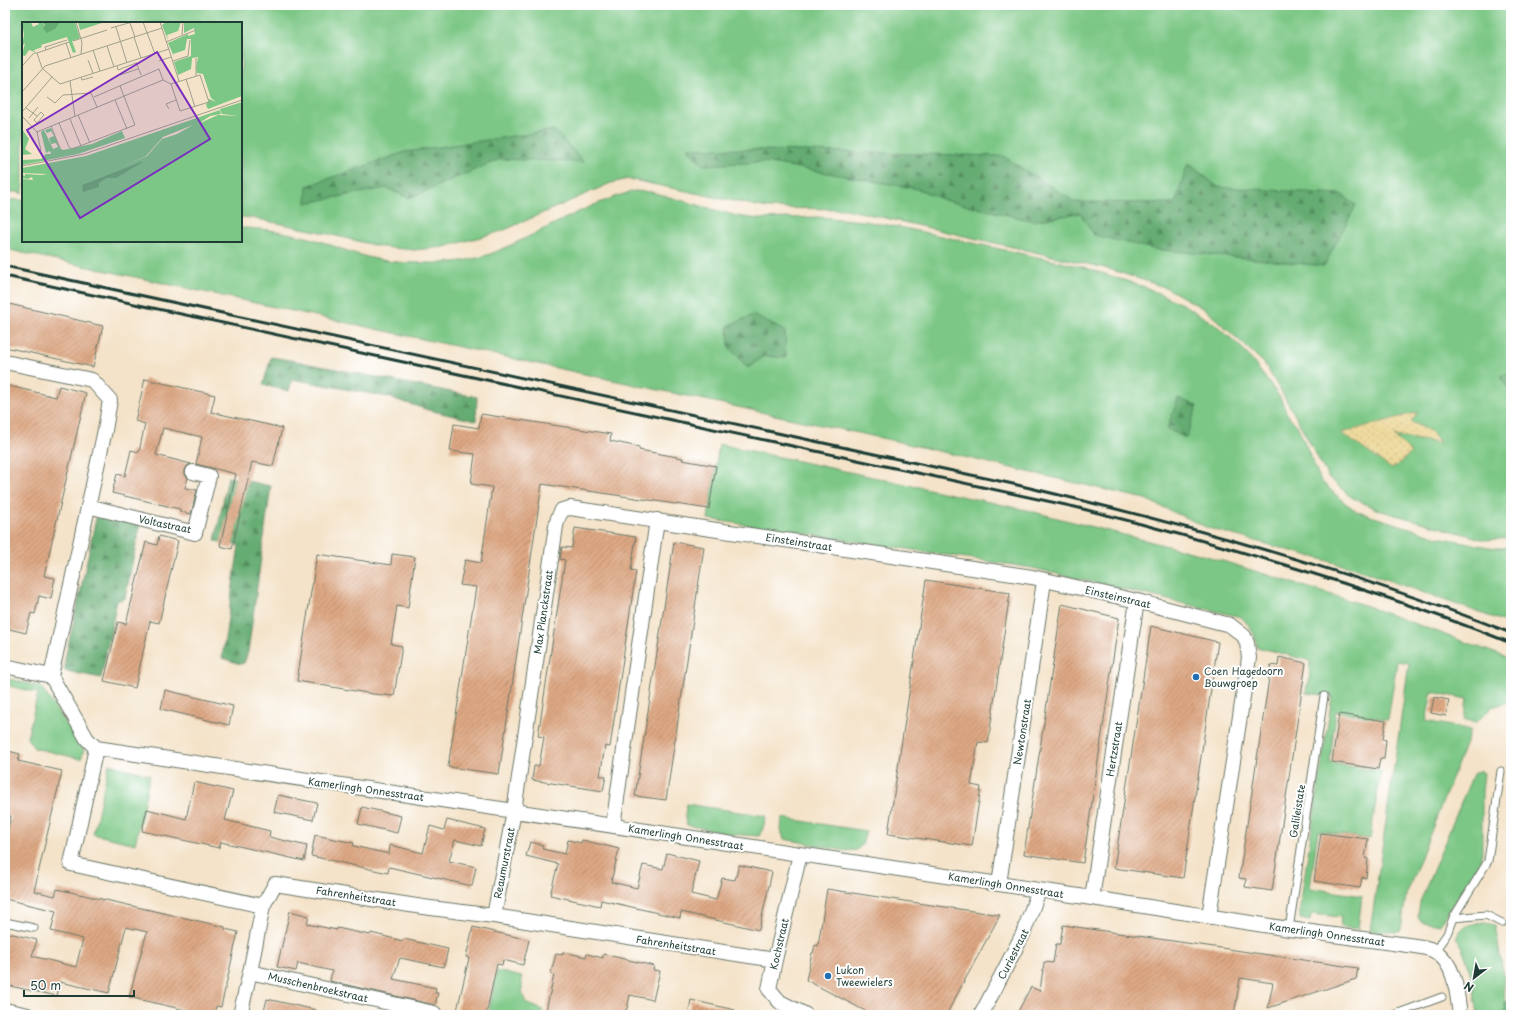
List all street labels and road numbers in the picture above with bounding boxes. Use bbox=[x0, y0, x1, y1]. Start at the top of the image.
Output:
street label: Voltastraat bbox=[137, 511, 193, 536]
street label: Einsteinstraat bbox=[765, 529, 833, 554]
street label: Max Planckstraat bbox=[529, 569, 556, 655]
street label: Einsteinstraat bbox=[1084, 582, 1152, 611]
street label: Newtonstraat bbox=[1009, 698, 1034, 766]
street label: Hertzstraat bbox=[1102, 720, 1125, 777]
street label: Kamerlingh Onnesstraat bbox=[307, 773, 425, 804]
street label: Galileistate bbox=[1285, 783, 1308, 839]
street label: Kamerlingh Onnesstraat bbox=[627, 820, 745, 853]
street label: Reaumurstraat bbox=[489, 826, 518, 900]
street label: Kamerlingh Onnesstraat bbox=[947, 868, 1065, 901]
street label: Fahrenheitstraat bbox=[315, 882, 397, 909]
street label: Kochstraat bbox=[765, 917, 792, 971]
street label: Kamerlingh Onnesstraat bbox=[1268, 918, 1386, 949]
street label: Curiestraat bbox=[993, 926, 1032, 982]
street label: Fahrenheitstraat bbox=[635, 931, 717, 958]
street label: Musschenbroekstraat bbox=[267, 968, 370, 1005]

